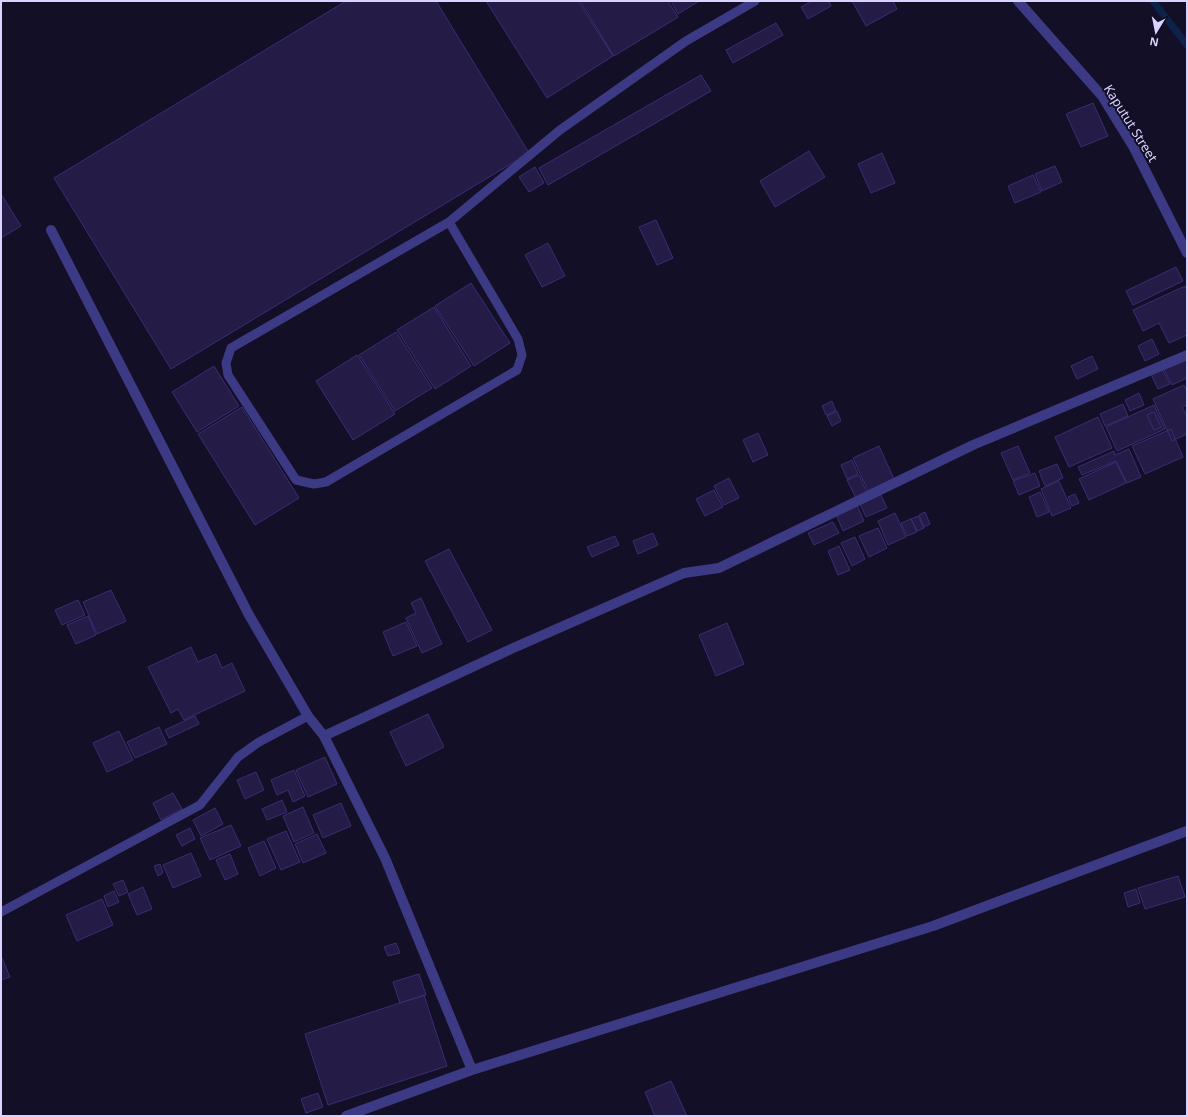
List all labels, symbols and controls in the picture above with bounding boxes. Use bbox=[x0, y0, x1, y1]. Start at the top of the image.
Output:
north arrow bbox=[1136, 12, 1176, 52]
text: N bbox=[1148, 34, 1160, 51]
street label: Kaputut Street bbox=[1100, 81, 1162, 166]

